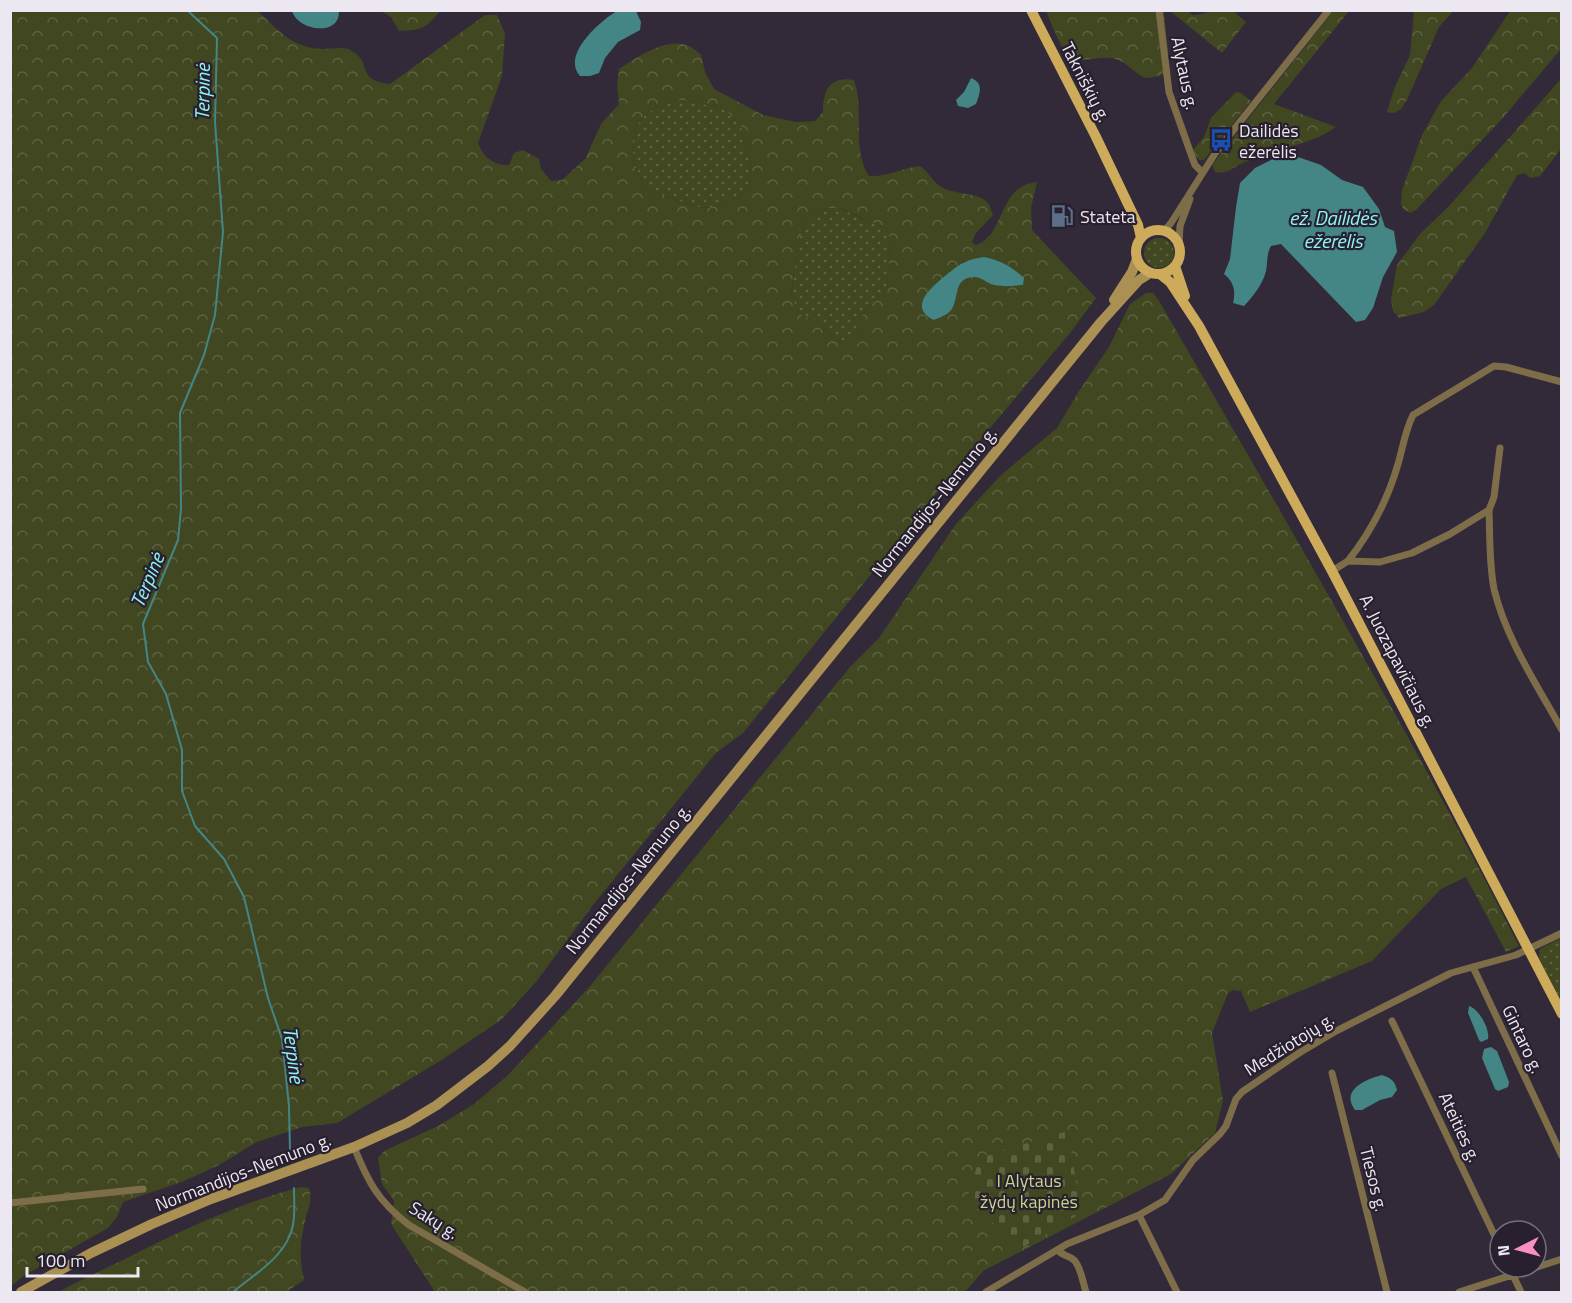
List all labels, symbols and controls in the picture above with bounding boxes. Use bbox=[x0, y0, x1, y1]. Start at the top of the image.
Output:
street label: Alytaus g. bbox=[1164, 34, 1206, 112]
street label: Takniškių g. bbox=[1054, 37, 1118, 127]
water label: Terpinė bbox=[186, 62, 218, 121]
place label: Dailidės ežerėlis bbox=[1239, 117, 1299, 165]
bus stop icon: Dailidės ežerėlis bbox=[1208, 127, 1234, 153]
water label: ež. Dailidės ežerėlis bbox=[1289, 202, 1378, 256]
fuel station icon: Stateta bbox=[1049, 203, 1075, 229]
place label: Stateta bbox=[1080, 203, 1136, 230]
street label: Normandijos-Nemuno g. bbox=[865, 421, 1003, 583]
water label: Terpinė bbox=[122, 546, 173, 612]
street label: A. Juozapavičiaus g. bbox=[1353, 589, 1443, 733]
street label: Normandijos-Nemuno g. bbox=[559, 798, 697, 960]
street label: Gintaro g. bbox=[1495, 1000, 1551, 1078]
street label: Medžiotojų g. bbox=[1239, 1006, 1339, 1082]
water label: Terpinė bbox=[275, 1025, 313, 1087]
street label: Ateities g. bbox=[1432, 1087, 1488, 1167]
street label: Normandijos-Nemuno g. bbox=[151, 1126, 335, 1218]
street label: Tiesos g. bbox=[1353, 1144, 1395, 1214]
park label: I Alytaus žydų kapinės bbox=[980, 1167, 1078, 1215]
street label: Sakų g. bbox=[404, 1194, 464, 1246]
north arrow bbox=[1488, 1219, 1548, 1279]
scale bar bbox=[27, 1240, 138, 1278]
text: N bbox=[1491, 1244, 1516, 1257]
text: 100 m bbox=[36, 1247, 85, 1274]

